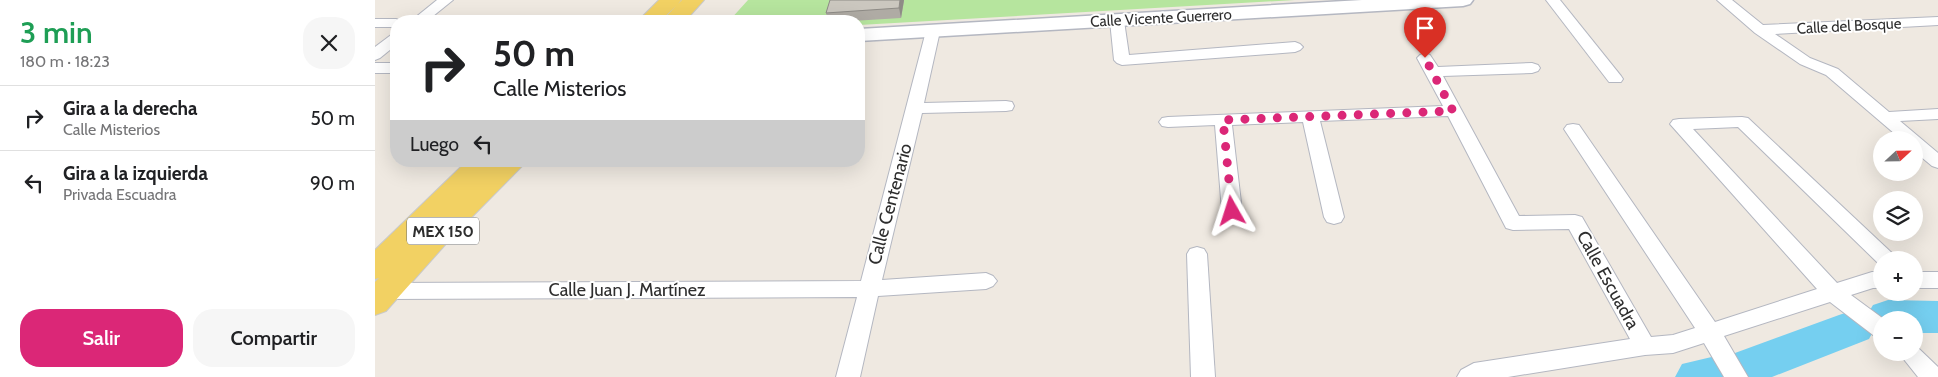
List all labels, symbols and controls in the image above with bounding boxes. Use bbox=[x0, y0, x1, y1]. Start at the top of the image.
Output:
street label: Calle Vicente Guerrero bbox=[1090, 5, 1232, 31]
pin bbox=[1404, 7, 1446, 58]
text: 3 min bbox=[20, 14, 93, 51]
icon: arrive bbox=[1411, 14, 1439, 42]
street label: Calle del Bosque bbox=[1796, 14, 1902, 38]
button: close bbox=[303, 17, 355, 69]
text: 50 m bbox=[493, 32, 575, 75]
icon: right bbox=[410, 35, 475, 100]
text: 180 m · 18:23 bbox=[20, 52, 110, 71]
text: Calle Misterios bbox=[493, 75, 626, 102]
text: Gira a la derecha bbox=[63, 97, 198, 120]
icon: right bbox=[20, 104, 48, 132]
text: 50 m bbox=[311, 107, 355, 130]
text: Calle Misterios bbox=[63, 120, 160, 139]
icon: left bbox=[469, 130, 497, 158]
north arrow bbox=[1873, 131, 1923, 181]
map controls bbox=[1873, 131, 1923, 361]
text: Luego bbox=[410, 133, 459, 156]
street label: Calle Centenario bbox=[863, 141, 917, 267]
text: Gira a la izquierda bbox=[63, 162, 208, 185]
icon: left bbox=[20, 169, 48, 197]
text: 90 m bbox=[310, 172, 355, 195]
position arrow bbox=[1205, 184, 1257, 236]
text: Privada Escuadra bbox=[63, 185, 176, 204]
button: layers bbox=[1873, 191, 1923, 241]
road number: MEX 150 bbox=[407, 218, 479, 245]
street label: Calle Escuadra bbox=[1572, 227, 1644, 333]
button: + bbox=[1873, 251, 1923, 301]
street label: Calle Juan J. Martínez bbox=[549, 279, 706, 301]
button: Salir bbox=[20, 309, 183, 367]
button: Compartir bbox=[193, 309, 355, 367]
button: − bbox=[1873, 311, 1923, 361]

